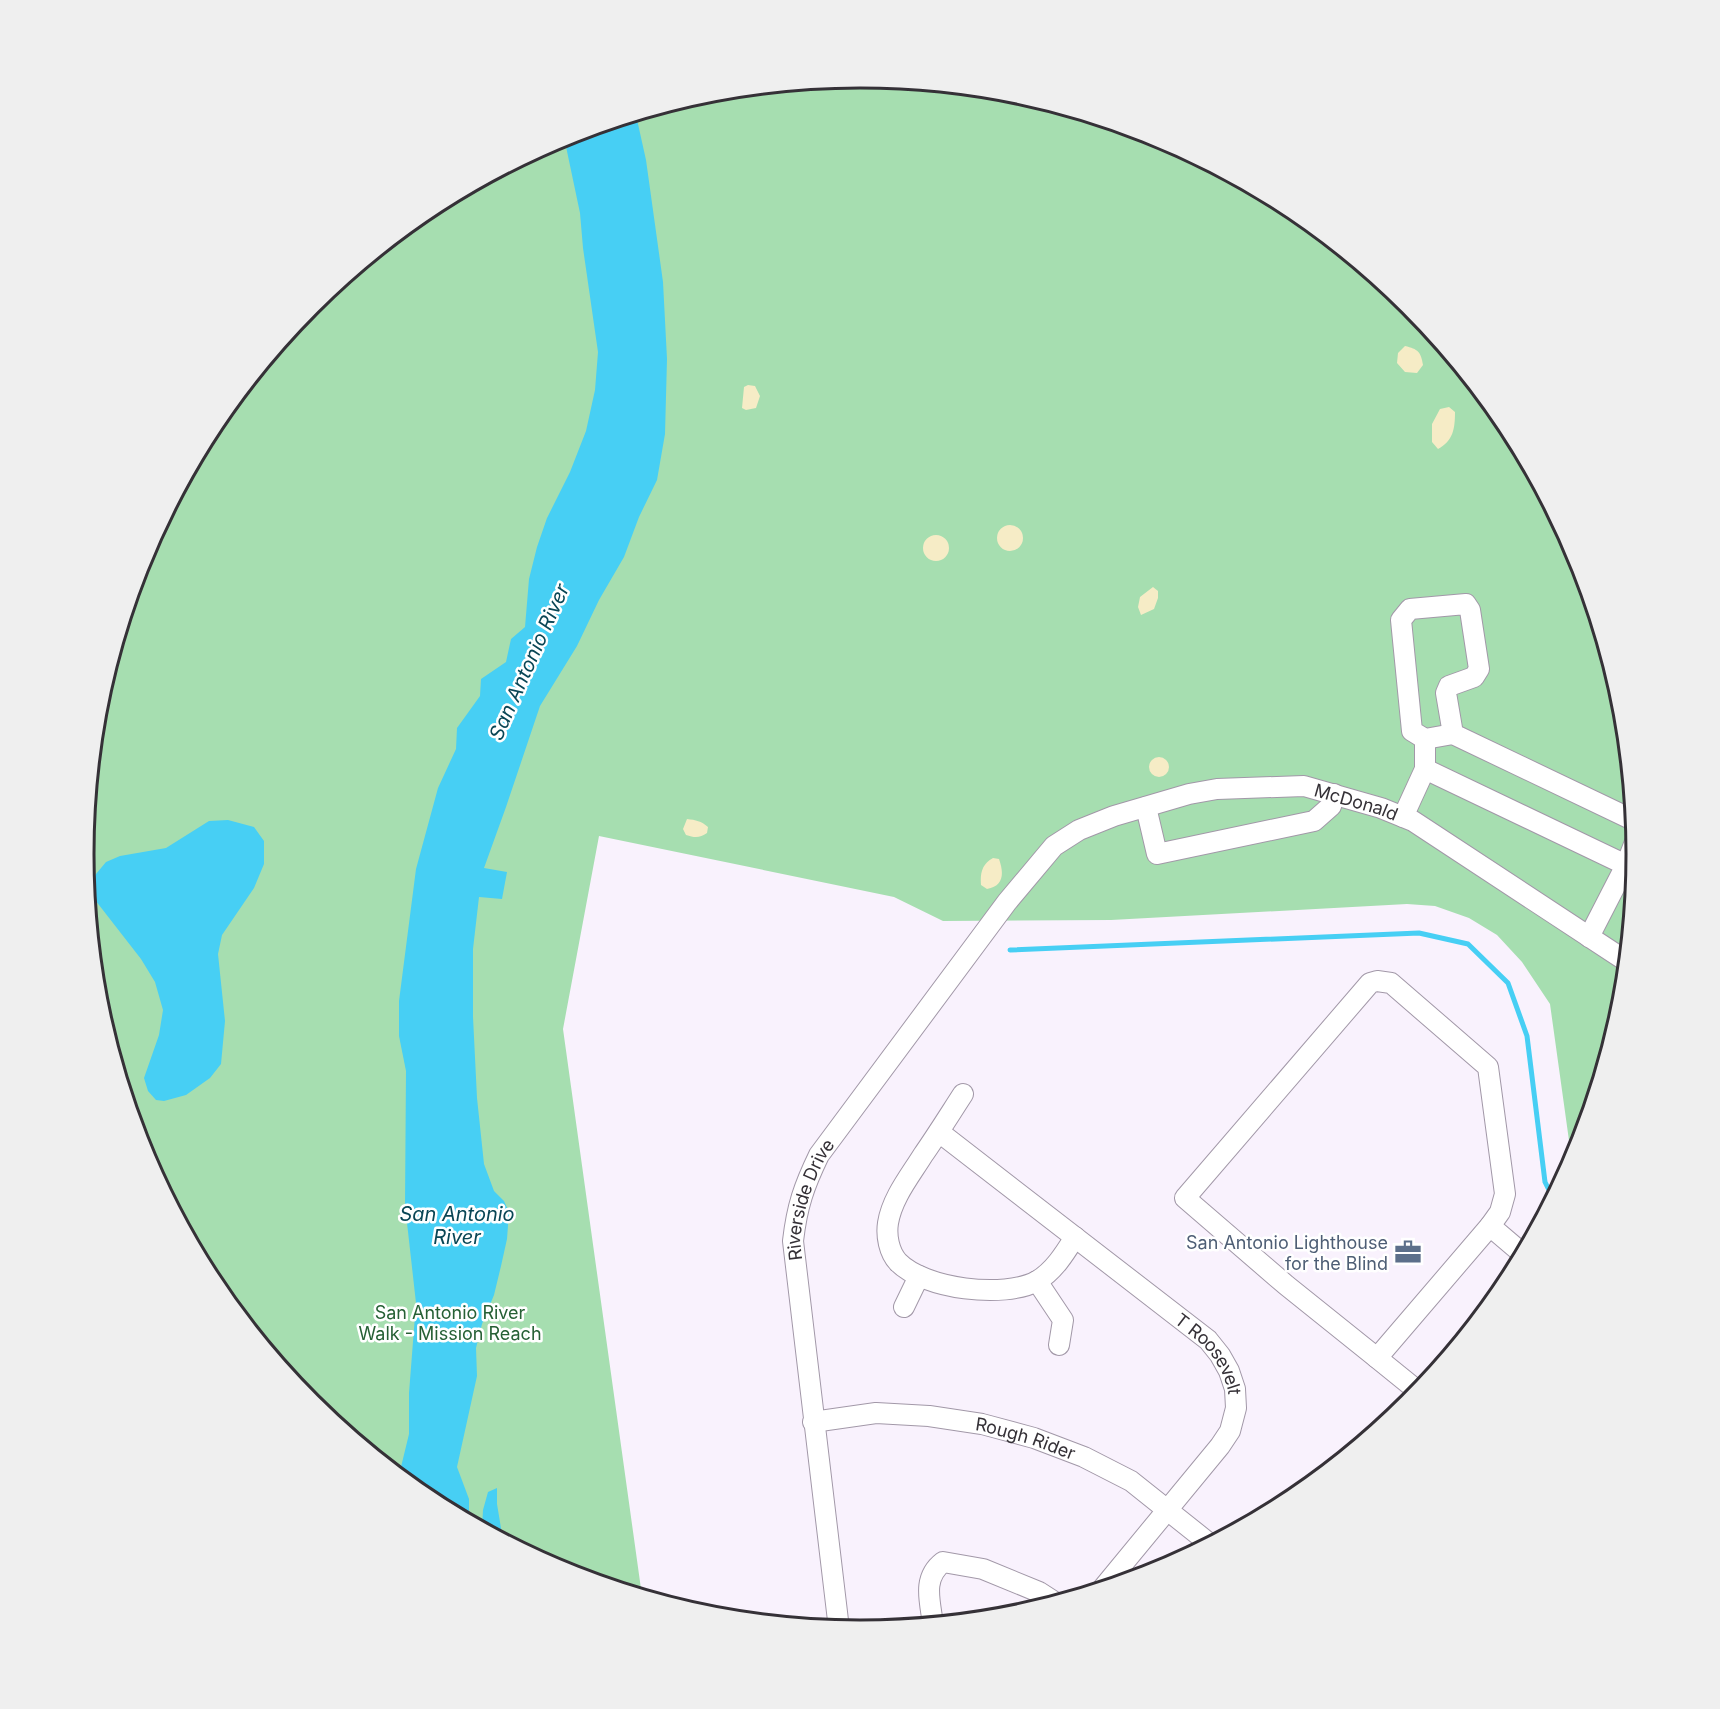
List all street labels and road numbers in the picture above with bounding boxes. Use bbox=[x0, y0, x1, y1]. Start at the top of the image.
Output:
street label: McDonald bbox=[1312, 779, 1401, 824]
street label: Riverside Drive bbox=[782, 1134, 838, 1262]
street label: T Roosevelt bbox=[1171, 1308, 1246, 1395]
street label: Rough Rider bbox=[974, 1413, 1079, 1463]

